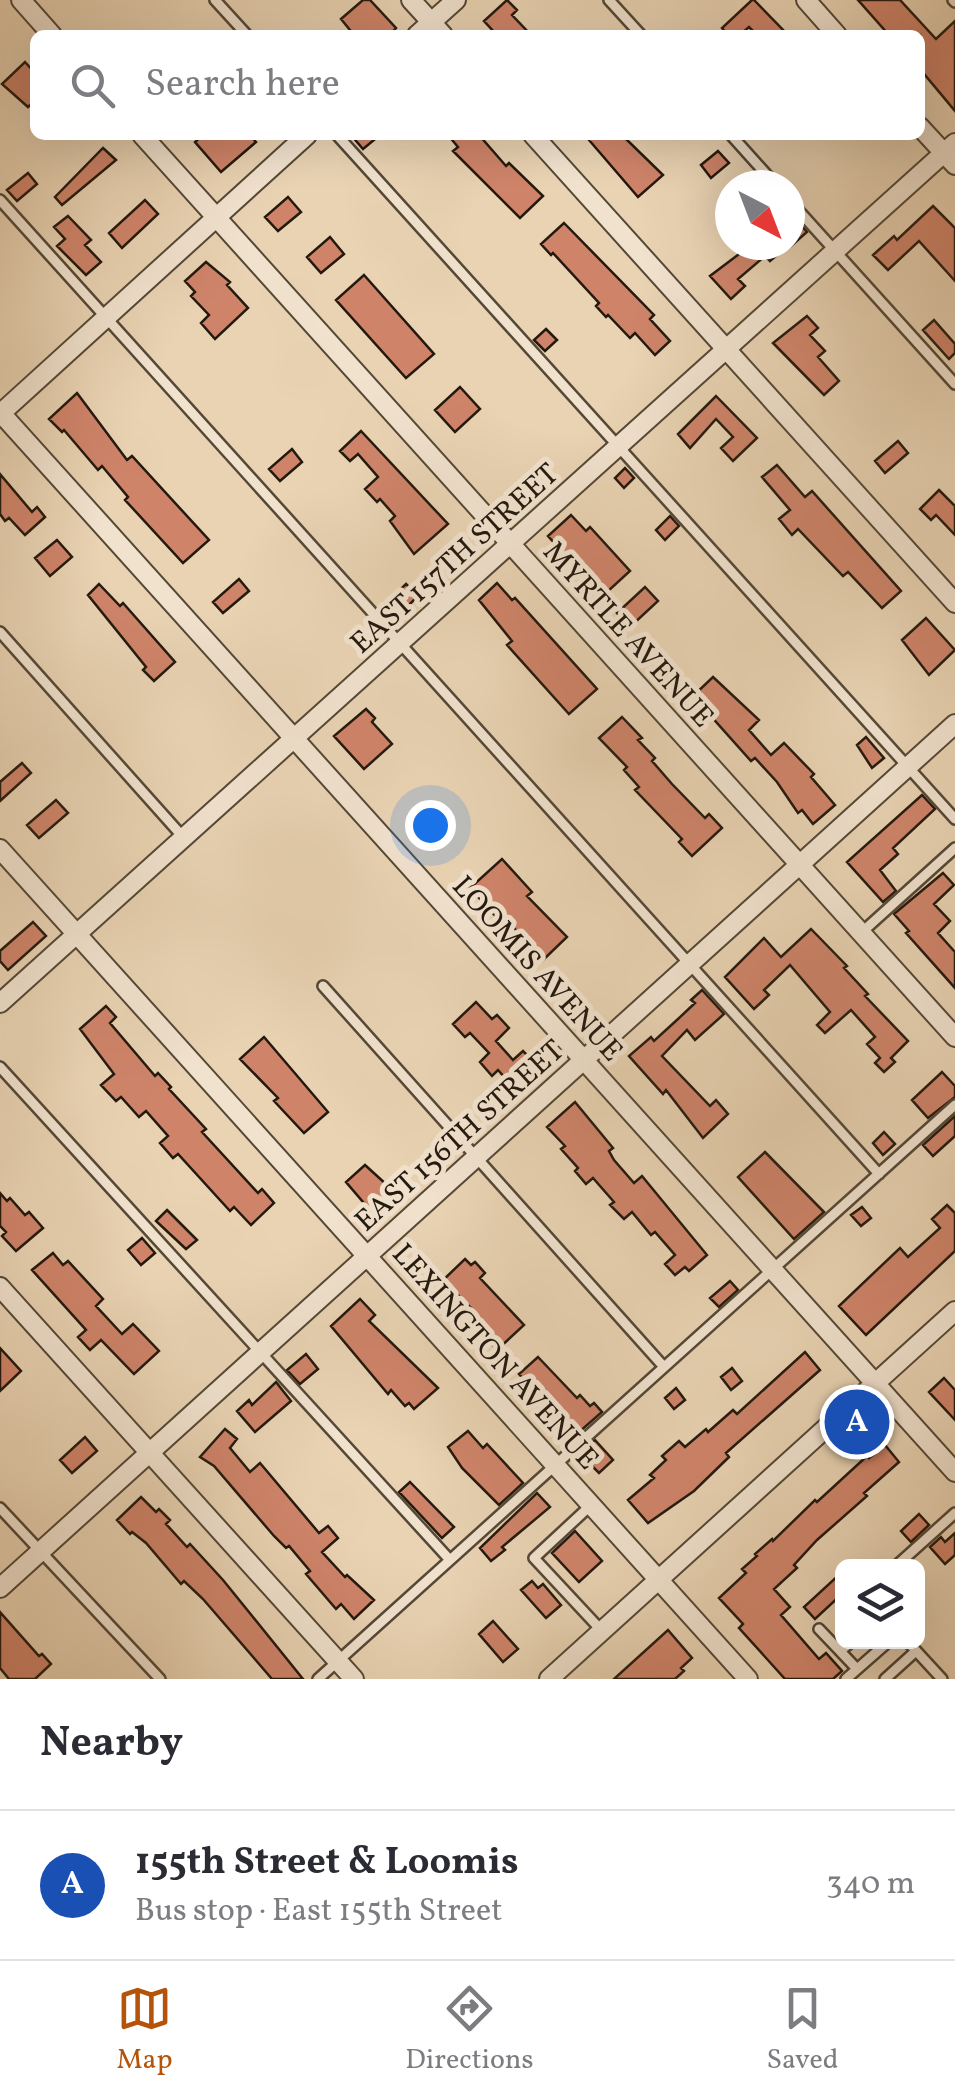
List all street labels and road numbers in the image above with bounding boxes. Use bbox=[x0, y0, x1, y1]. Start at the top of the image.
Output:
street label: EAST 157TH STREET bbox=[342, 454, 569, 665]
street label: MYRTLE AVENUE bbox=[532, 533, 723, 738]
street label: LOOMIS AVENUE bbox=[441, 867, 632, 1072]
street label: EAST 156TH STREET bbox=[346, 1031, 574, 1242]
street label: LEXINGTON AVENUE bbox=[381, 1235, 608, 1480]

